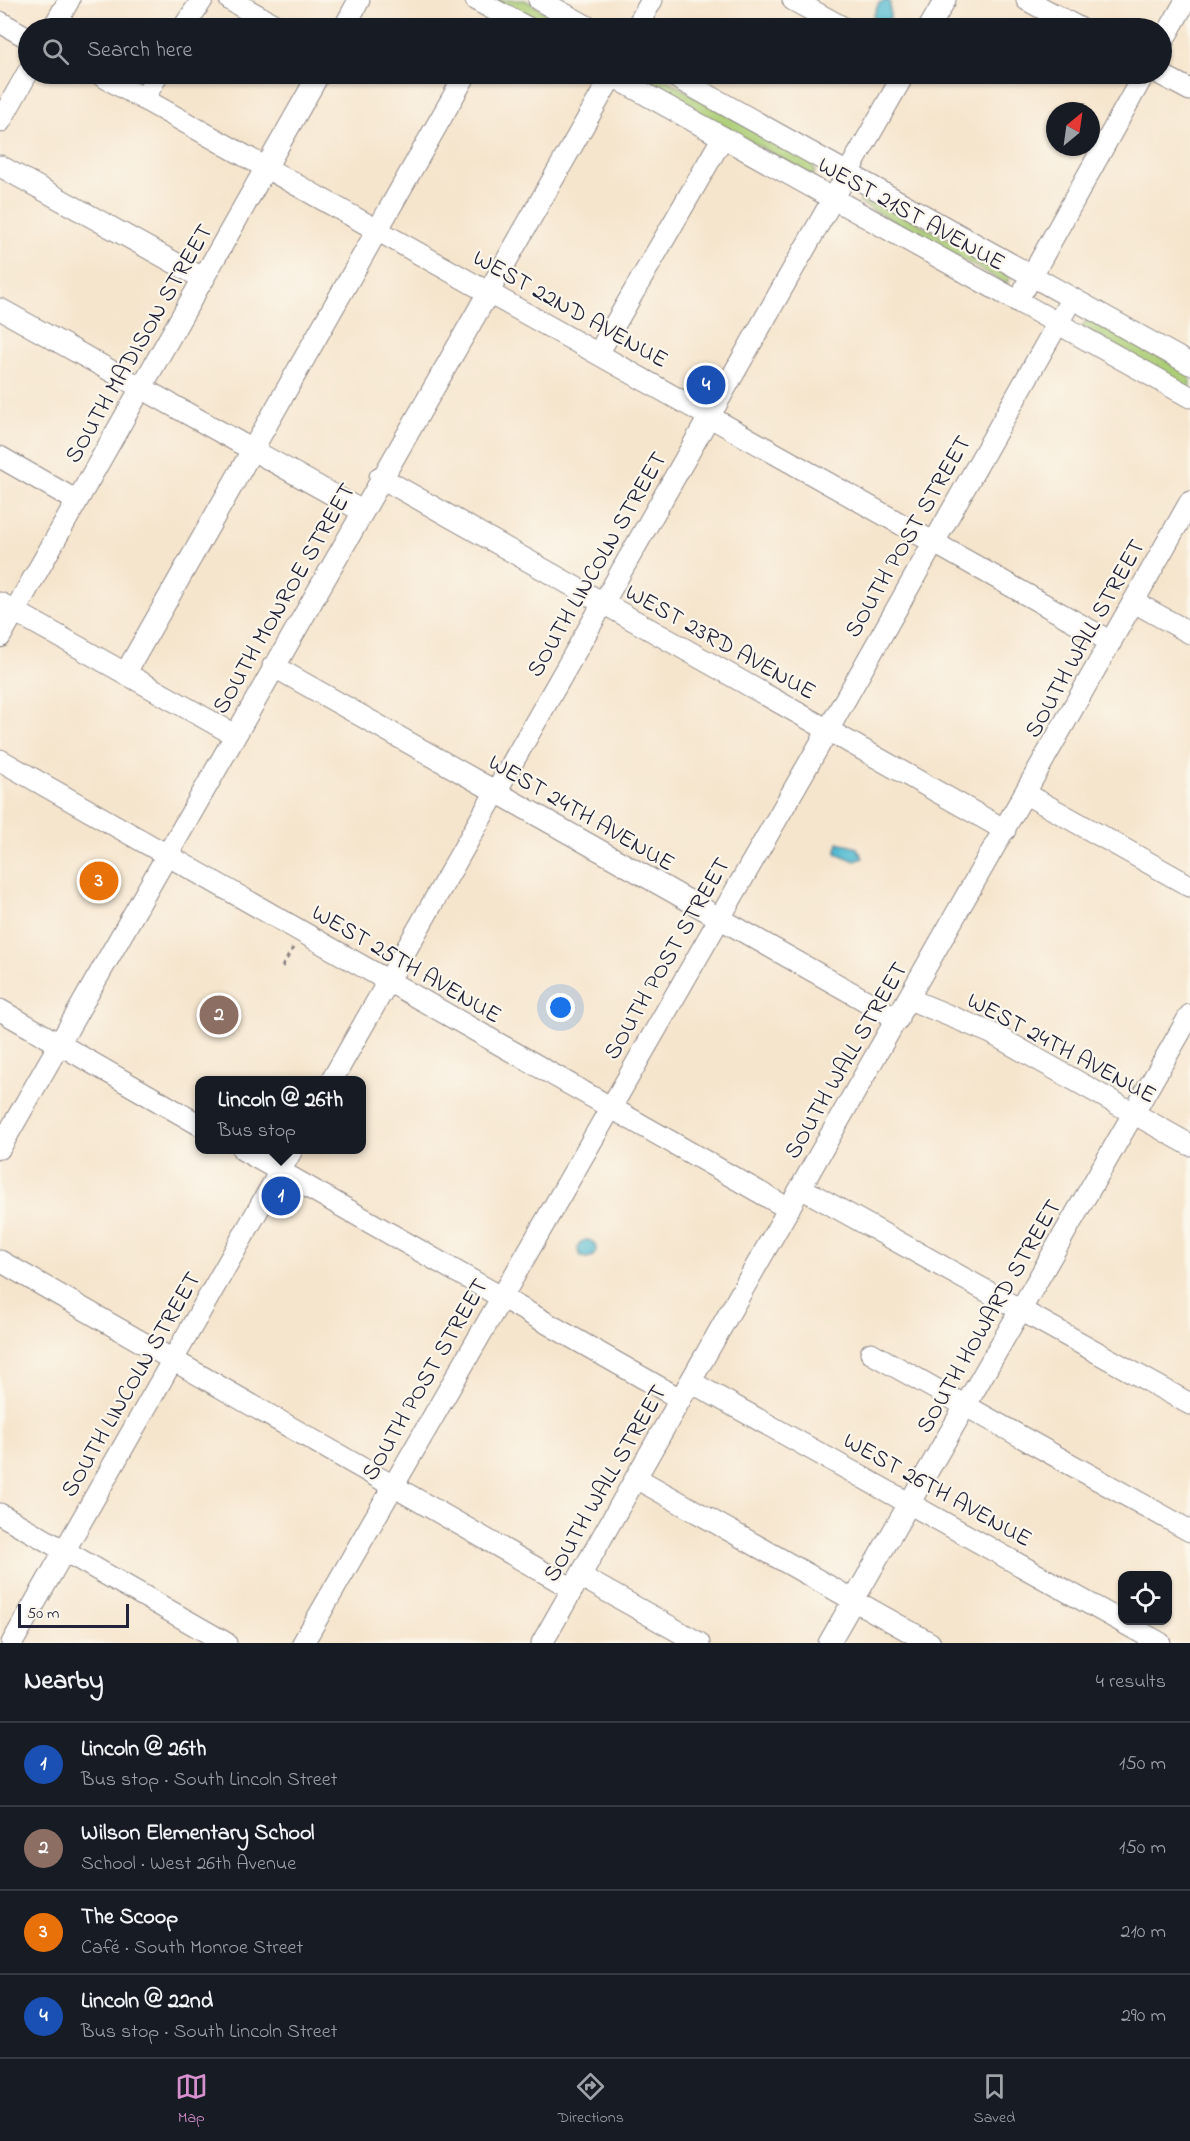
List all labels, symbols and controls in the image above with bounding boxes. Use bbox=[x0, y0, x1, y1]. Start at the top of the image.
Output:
search box bbox=[18, 18, 1172, 84]
icon: search bbox=[39, 35, 72, 68]
text: Search here bbox=[87, 35, 192, 67]
north arrow bbox=[1046, 102, 1100, 156]
street label: WEST 21ST AVENUE bbox=[811, 149, 1011, 281]
street label: SOUTH MADISON STREET bbox=[57, 218, 223, 470]
street label: WEST 22ND AVENUE bbox=[466, 242, 674, 378]
pin: 4 bbox=[686, 362, 726, 408]
street label: SOUTH POST STREET bbox=[837, 429, 982, 645]
street label: SOUTH LINCOLN STREET bbox=[519, 446, 677, 685]
street label: SOUTH MONROE STREET bbox=[205, 477, 366, 721]
street label: SOUTH WALL STREET bbox=[1017, 533, 1156, 745]
street label: WEST 23RD AVENUE bbox=[618, 576, 822, 710]
street label: WEST 24TH AVENUE bbox=[481, 746, 681, 882]
street label: SOUTH POST STREET bbox=[596, 851, 741, 1067]
pin: 3 bbox=[80, 858, 118, 904]
street label: WEST 25TH AVENUE bbox=[304, 896, 507, 1034]
street label: SOUTH WALL STREET bbox=[776, 956, 918, 1166]
street label: WEST 24TH AVENUE bbox=[960, 984, 1162, 1114]
pin: 2 bbox=[200, 992, 238, 1038]
your location bbox=[546, 993, 575, 1022]
popup bbox=[195, 1076, 366, 1154]
text: Lincoln @ 26th bbox=[218, 1085, 343, 1117]
text: Bus stop bbox=[218, 1117, 296, 1146]
pin: 1 bbox=[262, 1174, 300, 1218]
street label: SOUTH HOWARD STREET bbox=[909, 1193, 1072, 1441]
street label: SOUTH LINCOLN STREET bbox=[53, 1266, 211, 1505]
street label: SOUTH POST STREET bbox=[354, 1272, 499, 1488]
street label: SOUTH WALL STREET bbox=[535, 1379, 677, 1589]
street label: WEST 26TH AVENUE bbox=[836, 1425, 1038, 1558]
map controls bbox=[1118, 1571, 1172, 1625]
button: locate bbox=[1118, 1571, 1172, 1625]
scale bar bbox=[18, 1601, 129, 1628]
text: 50 m bbox=[27, 1602, 59, 1626]
text: Nearby bbox=[24, 1663, 103, 1701]
text: 4 results bbox=[1096, 1668, 1166, 1697]
text: Lincoln @ 26th bbox=[81, 1734, 206, 1766]
text: 1 bbox=[40, 1750, 47, 1779]
text: 150 m bbox=[1119, 1750, 1166, 1779]
text: Bus stop · South Lincoln Street bbox=[81, 1766, 337, 1795]
text: Wilson Elementary School bbox=[81, 1818, 315, 1850]
text: 2 bbox=[39, 1834, 48, 1863]
text: 150 m bbox=[1119, 1834, 1166, 1863]
text: School · West 26th Avenue bbox=[81, 1850, 296, 1879]
text: The Scoop bbox=[81, 1902, 178, 1934]
text: 3 bbox=[39, 1918, 48, 1947]
text: 210 m bbox=[1121, 1918, 1166, 1947]
text: Café · South Monroe Street bbox=[81, 1934, 303, 1963]
text: Lincoln @ 22nd bbox=[81, 1986, 213, 2018]
text: 4 bbox=[39, 2002, 48, 2031]
text: 290 m bbox=[1121, 2002, 1166, 2031]
text: Bus stop · South Lincoln Street bbox=[81, 2018, 337, 2047]
tab: Map bbox=[175, 2070, 208, 2130]
tab: Directions bbox=[557, 2070, 624, 2130]
tab: Saved bbox=[973, 2070, 1015, 2130]

